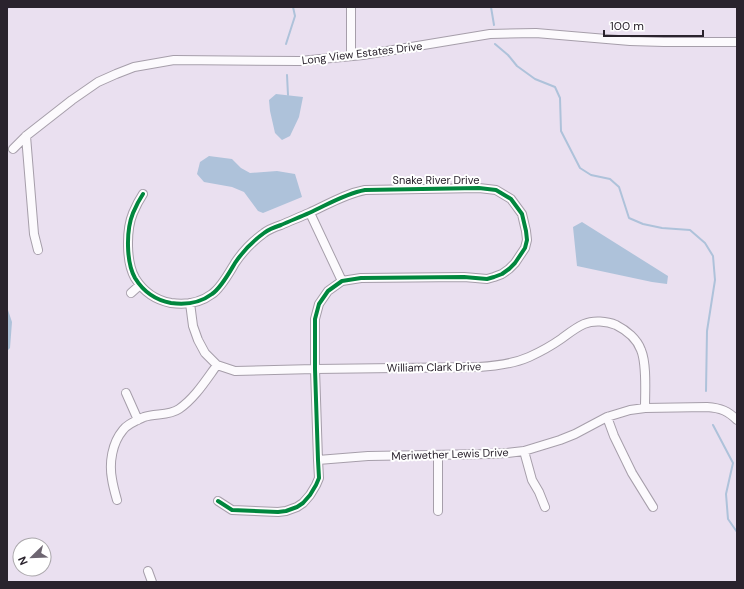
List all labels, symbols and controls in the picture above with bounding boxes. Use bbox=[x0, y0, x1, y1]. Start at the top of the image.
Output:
scale bar bbox=[604, 12, 703, 38]
text: 100 m bbox=[610, 18, 644, 34]
street label: Long View Estates Drive bbox=[301, 39, 423, 67]
street label: Snake River Drive bbox=[393, 173, 480, 187]
street label: William Clark Drive bbox=[387, 359, 481, 375]
street label: Meriwether Lewis Drive bbox=[391, 445, 509, 463]
north arrow bbox=[12, 537, 52, 577]
text: N bbox=[15, 554, 31, 567]

